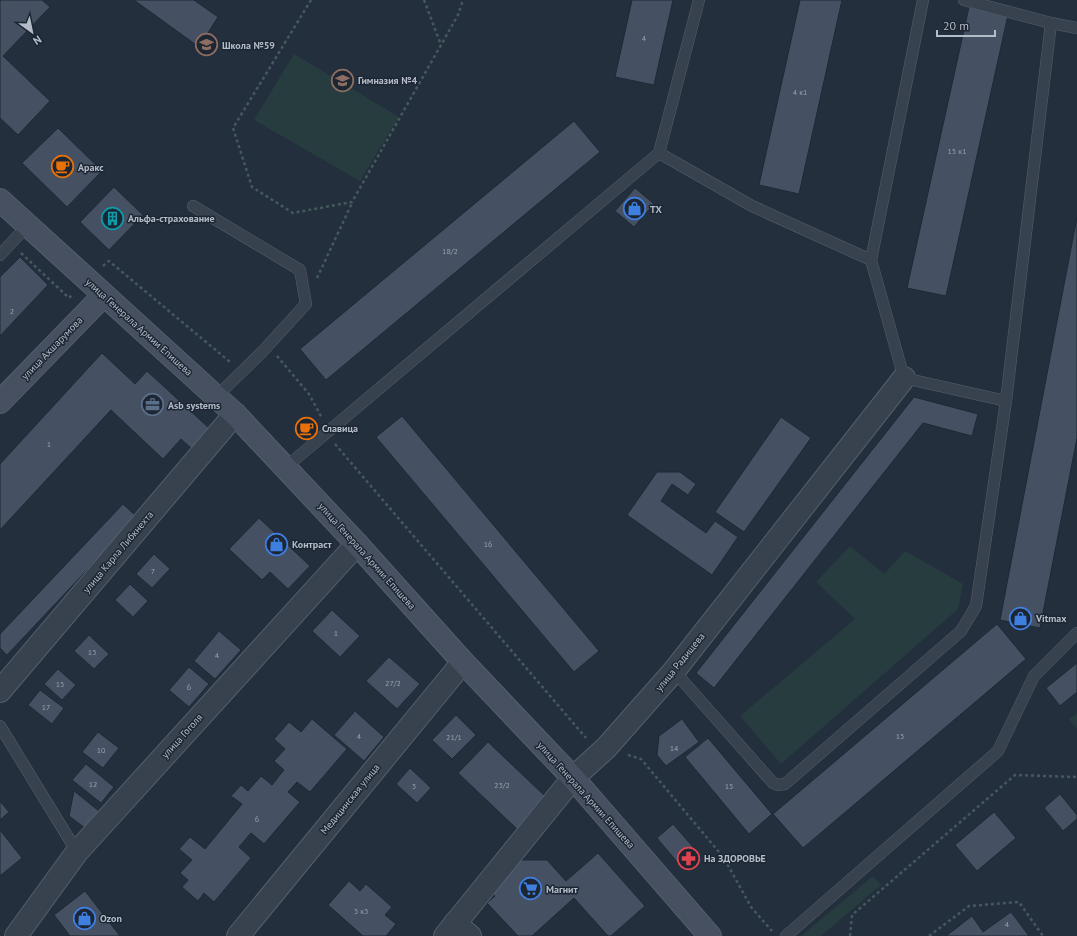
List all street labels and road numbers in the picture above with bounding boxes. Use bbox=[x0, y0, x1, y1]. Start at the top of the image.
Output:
street label: улица Генерала Армии Епишева bbox=[83, 275, 195, 379]
street label: улица Ахшарумова bbox=[19, 314, 85, 382]
street label: улица Генерала Армии Епишева bbox=[315, 500, 419, 612]
street label: улица Карла Либкнехта bbox=[80, 508, 156, 596]
street label: улица Радищева bbox=[652, 630, 708, 694]
street label: улица Гоголя bbox=[159, 711, 206, 761]
street label: улица Генерала Армии Епишева bbox=[534, 739, 638, 851]
street label: Медицинская улица bbox=[318, 761, 382, 837]

